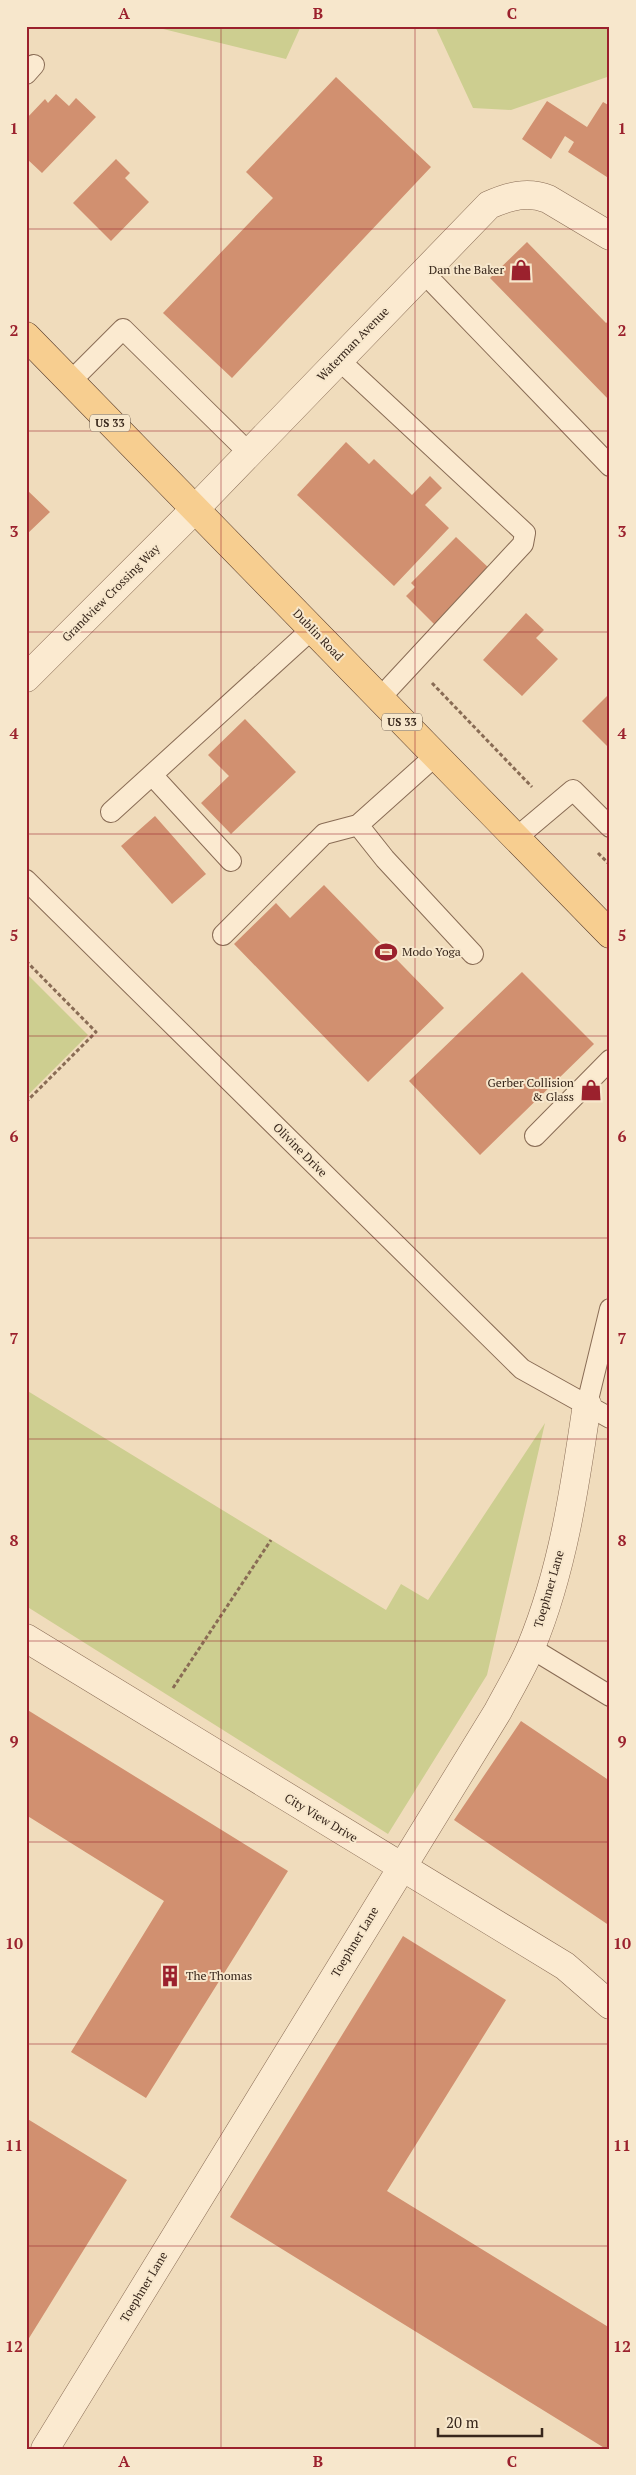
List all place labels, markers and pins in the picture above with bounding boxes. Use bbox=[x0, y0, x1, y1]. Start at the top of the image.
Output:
shop icon: Dan the Baker bbox=[508, 257, 534, 283]
place label: Dan the Baker bbox=[429, 262, 504, 277]
sports icon: Modo Yoga bbox=[373, 939, 399, 965]
place label: Modo Yoga bbox=[402, 944, 461, 959]
place label: Gerber Collision & Glass bbox=[488, 1075, 574, 1104]
shop icon: Gerber Collision & Glass bbox=[578, 1077, 604, 1103]
building icon: The Thomas bbox=[157, 1963, 183, 1989]
place label: The Thomas bbox=[186, 1968, 252, 1983]

